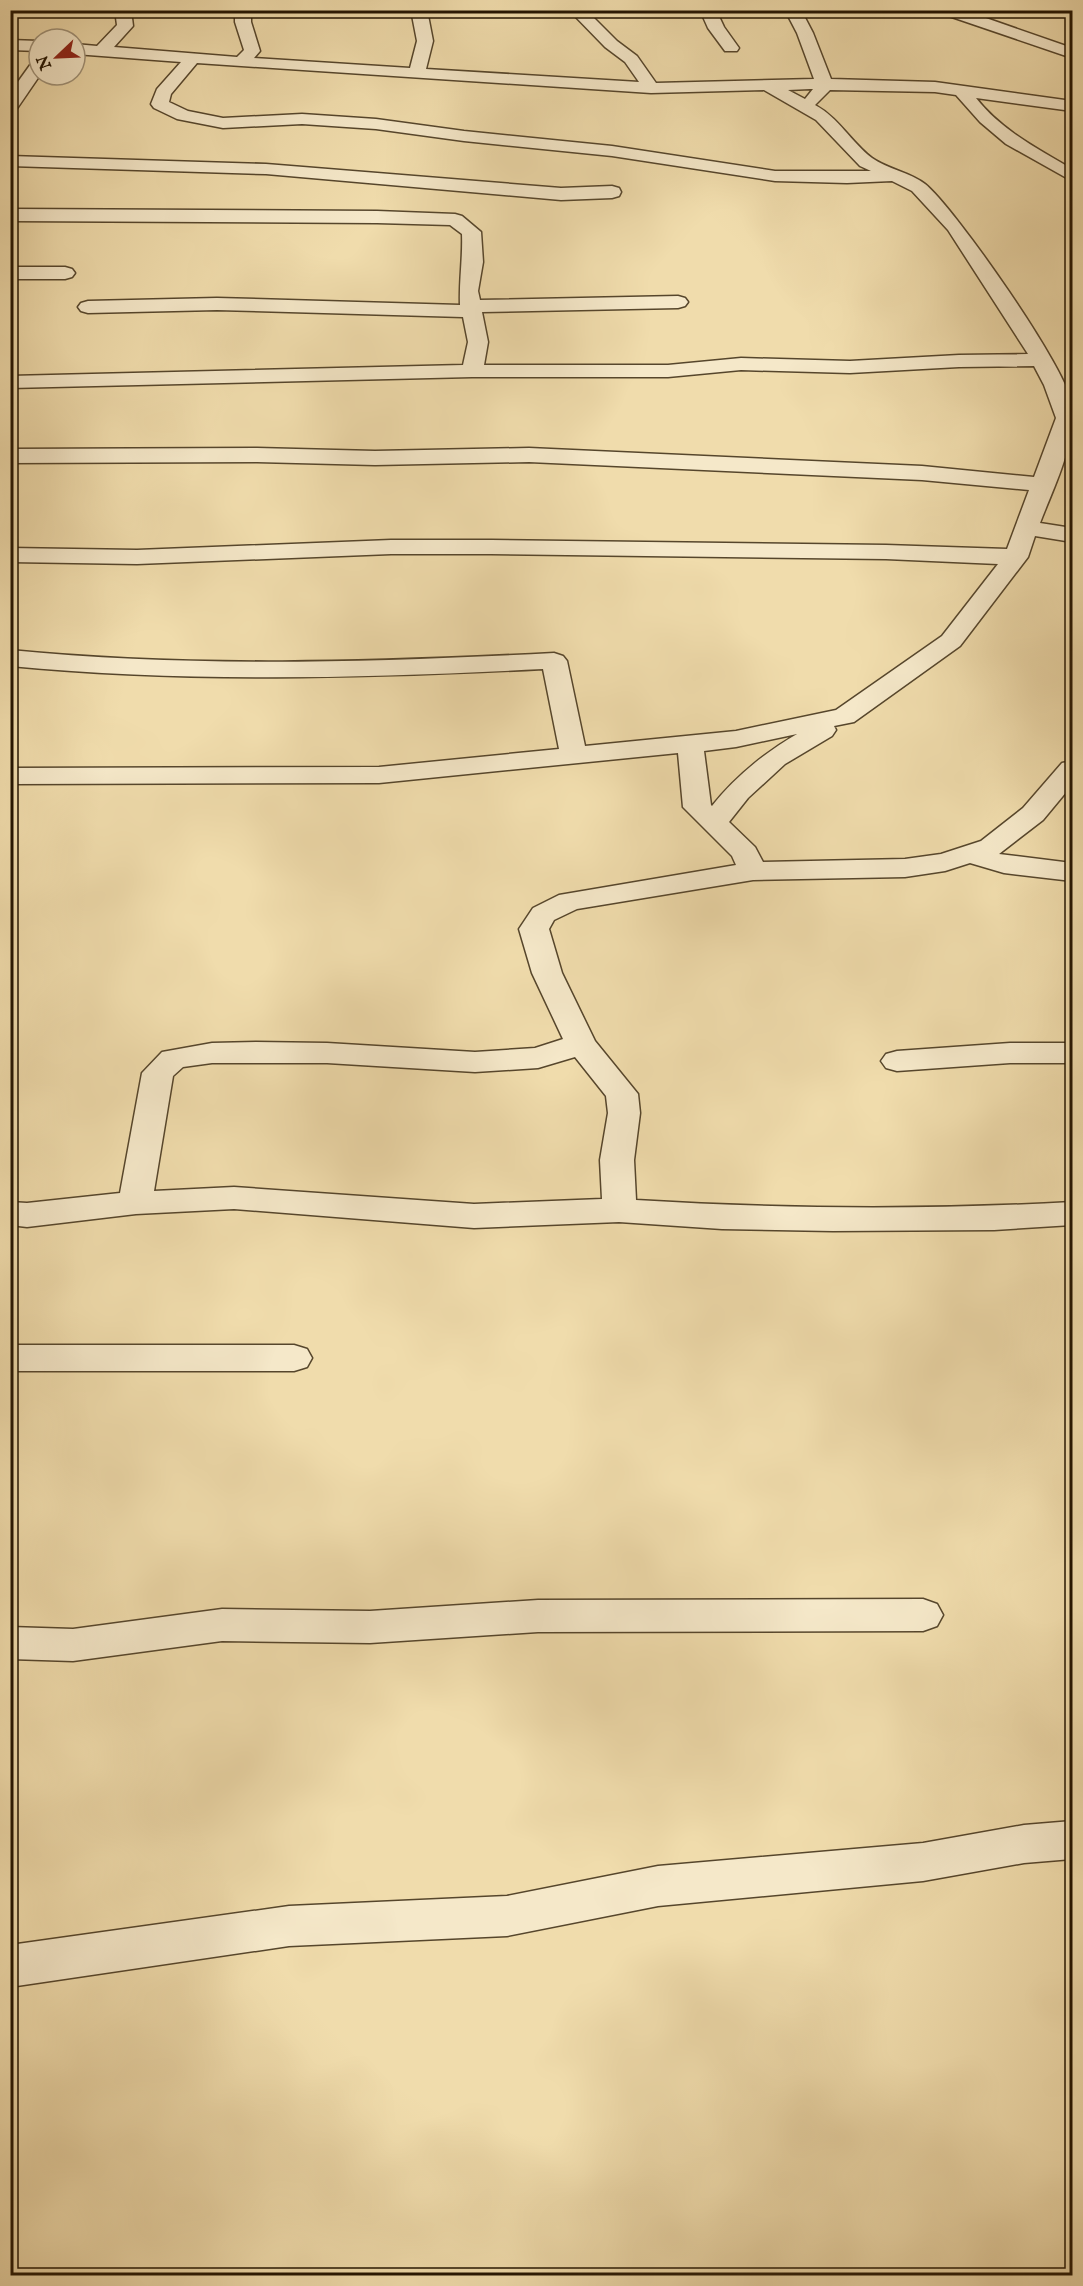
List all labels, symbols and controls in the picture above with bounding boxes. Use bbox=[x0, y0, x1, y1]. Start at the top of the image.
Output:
north arrow bbox=[27, 27, 87, 87]
text: N bbox=[33, 52, 57, 73]

